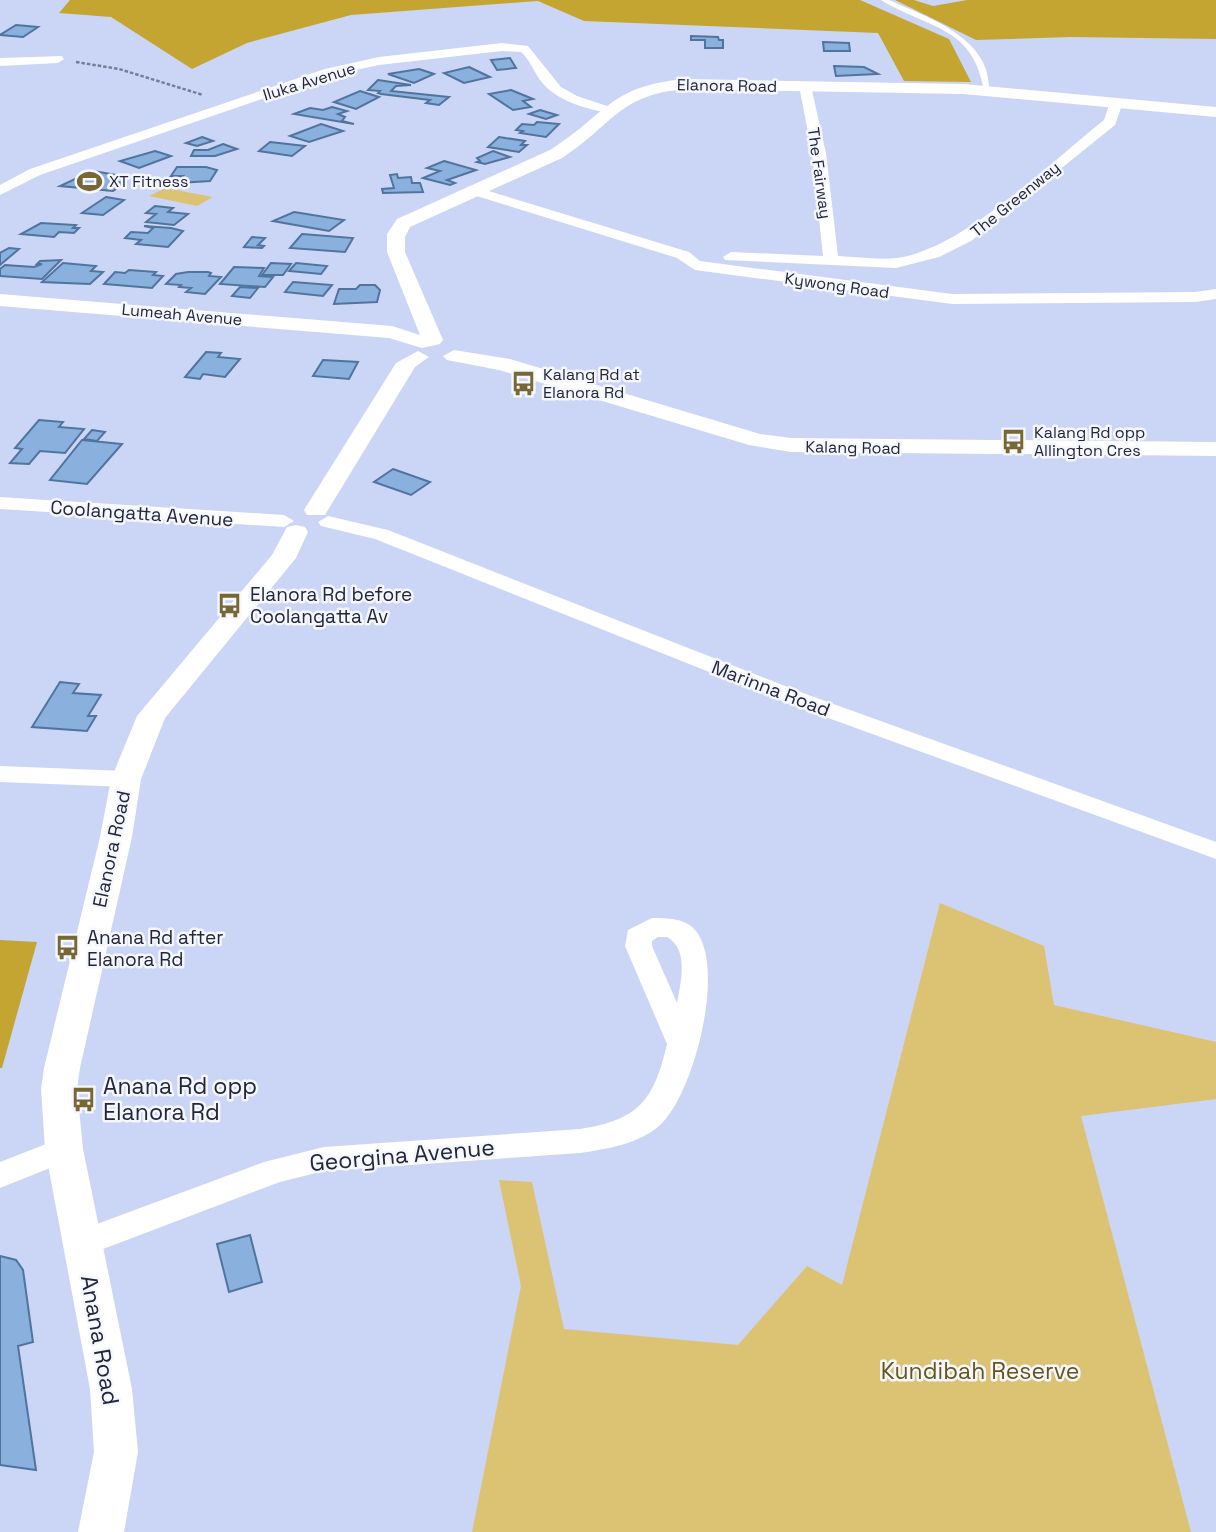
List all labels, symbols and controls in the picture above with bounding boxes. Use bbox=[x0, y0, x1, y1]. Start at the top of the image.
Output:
street label: Iluka Avenue bbox=[260, 57, 358, 106]
street label: Elanora Road bbox=[677, 74, 777, 97]
street label: The Fairway bbox=[803, 126, 836, 220]
street label: The Greenway bbox=[966, 157, 1064, 242]
sports icon: XT Fitness bbox=[75, 167, 103, 195]
place label: XT Fitness bbox=[109, 171, 188, 192]
street label: Kywong Road bbox=[783, 268, 891, 303]
street label: Lumeah Avenue bbox=[121, 299, 243, 330]
place label: Kalang Rd at Elanora Rd bbox=[543, 364, 640, 403]
bus stop icon: Kalang Rd at Elanora Rd bbox=[509, 369, 537, 397]
place label: Kalang Rd opp Allington Cres bbox=[1034, 422, 1145, 461]
bus stop icon: Kalang Rd opp Allington Cres bbox=[1000, 427, 1028, 455]
street label: Kalang Road bbox=[805, 436, 901, 459]
street label: Coolangatta Avenue bbox=[50, 495, 234, 532]
place label: Elanora Rd before Coolangatta Av bbox=[250, 582, 412, 629]
bus stop icon: Elanora Rd before Coolangatta Av bbox=[216, 591, 244, 619]
street label: Marinna Road bbox=[708, 654, 834, 723]
street label: Elanora Road bbox=[87, 788, 136, 910]
place label: Anana Rd after Elanora Rd bbox=[87, 925, 223, 972]
bus stop icon: Anana Rd after Elanora Rd bbox=[53, 934, 81, 962]
place label: Anana Rd opp Elanora Rd bbox=[103, 1071, 257, 1127]
bus stop icon: Anana Rd opp Elanora Rd bbox=[69, 1085, 97, 1113]
street label: Georgina Avenue bbox=[308, 1132, 496, 1178]
street label: Anana Road bbox=[74, 1273, 126, 1407]
park label: Kundibah Reserve bbox=[881, 1356, 1079, 1386]

